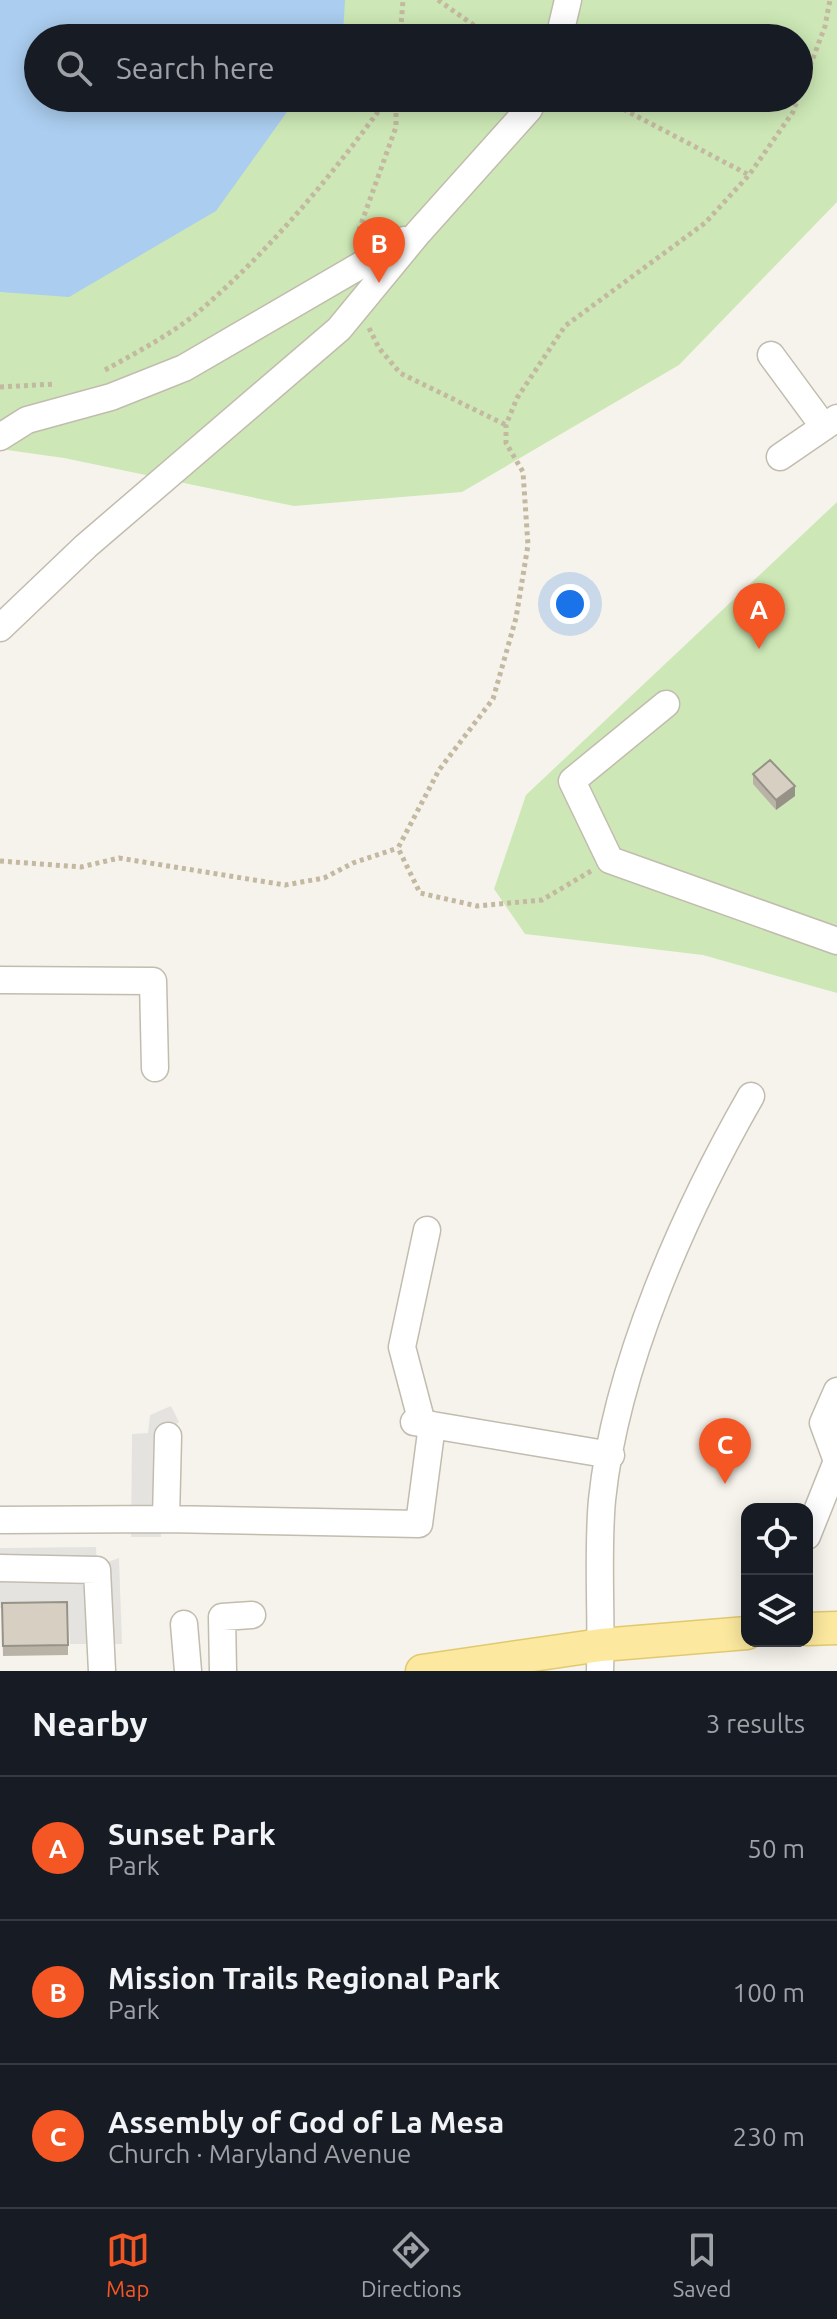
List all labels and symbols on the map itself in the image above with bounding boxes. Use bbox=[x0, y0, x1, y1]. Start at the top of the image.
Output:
pin: B bbox=[353, 217, 405, 283]
pin: A bbox=[733, 583, 785, 649]
your location bbox=[550, 584, 590, 624]
pin: C bbox=[699, 1418, 751, 1484]

